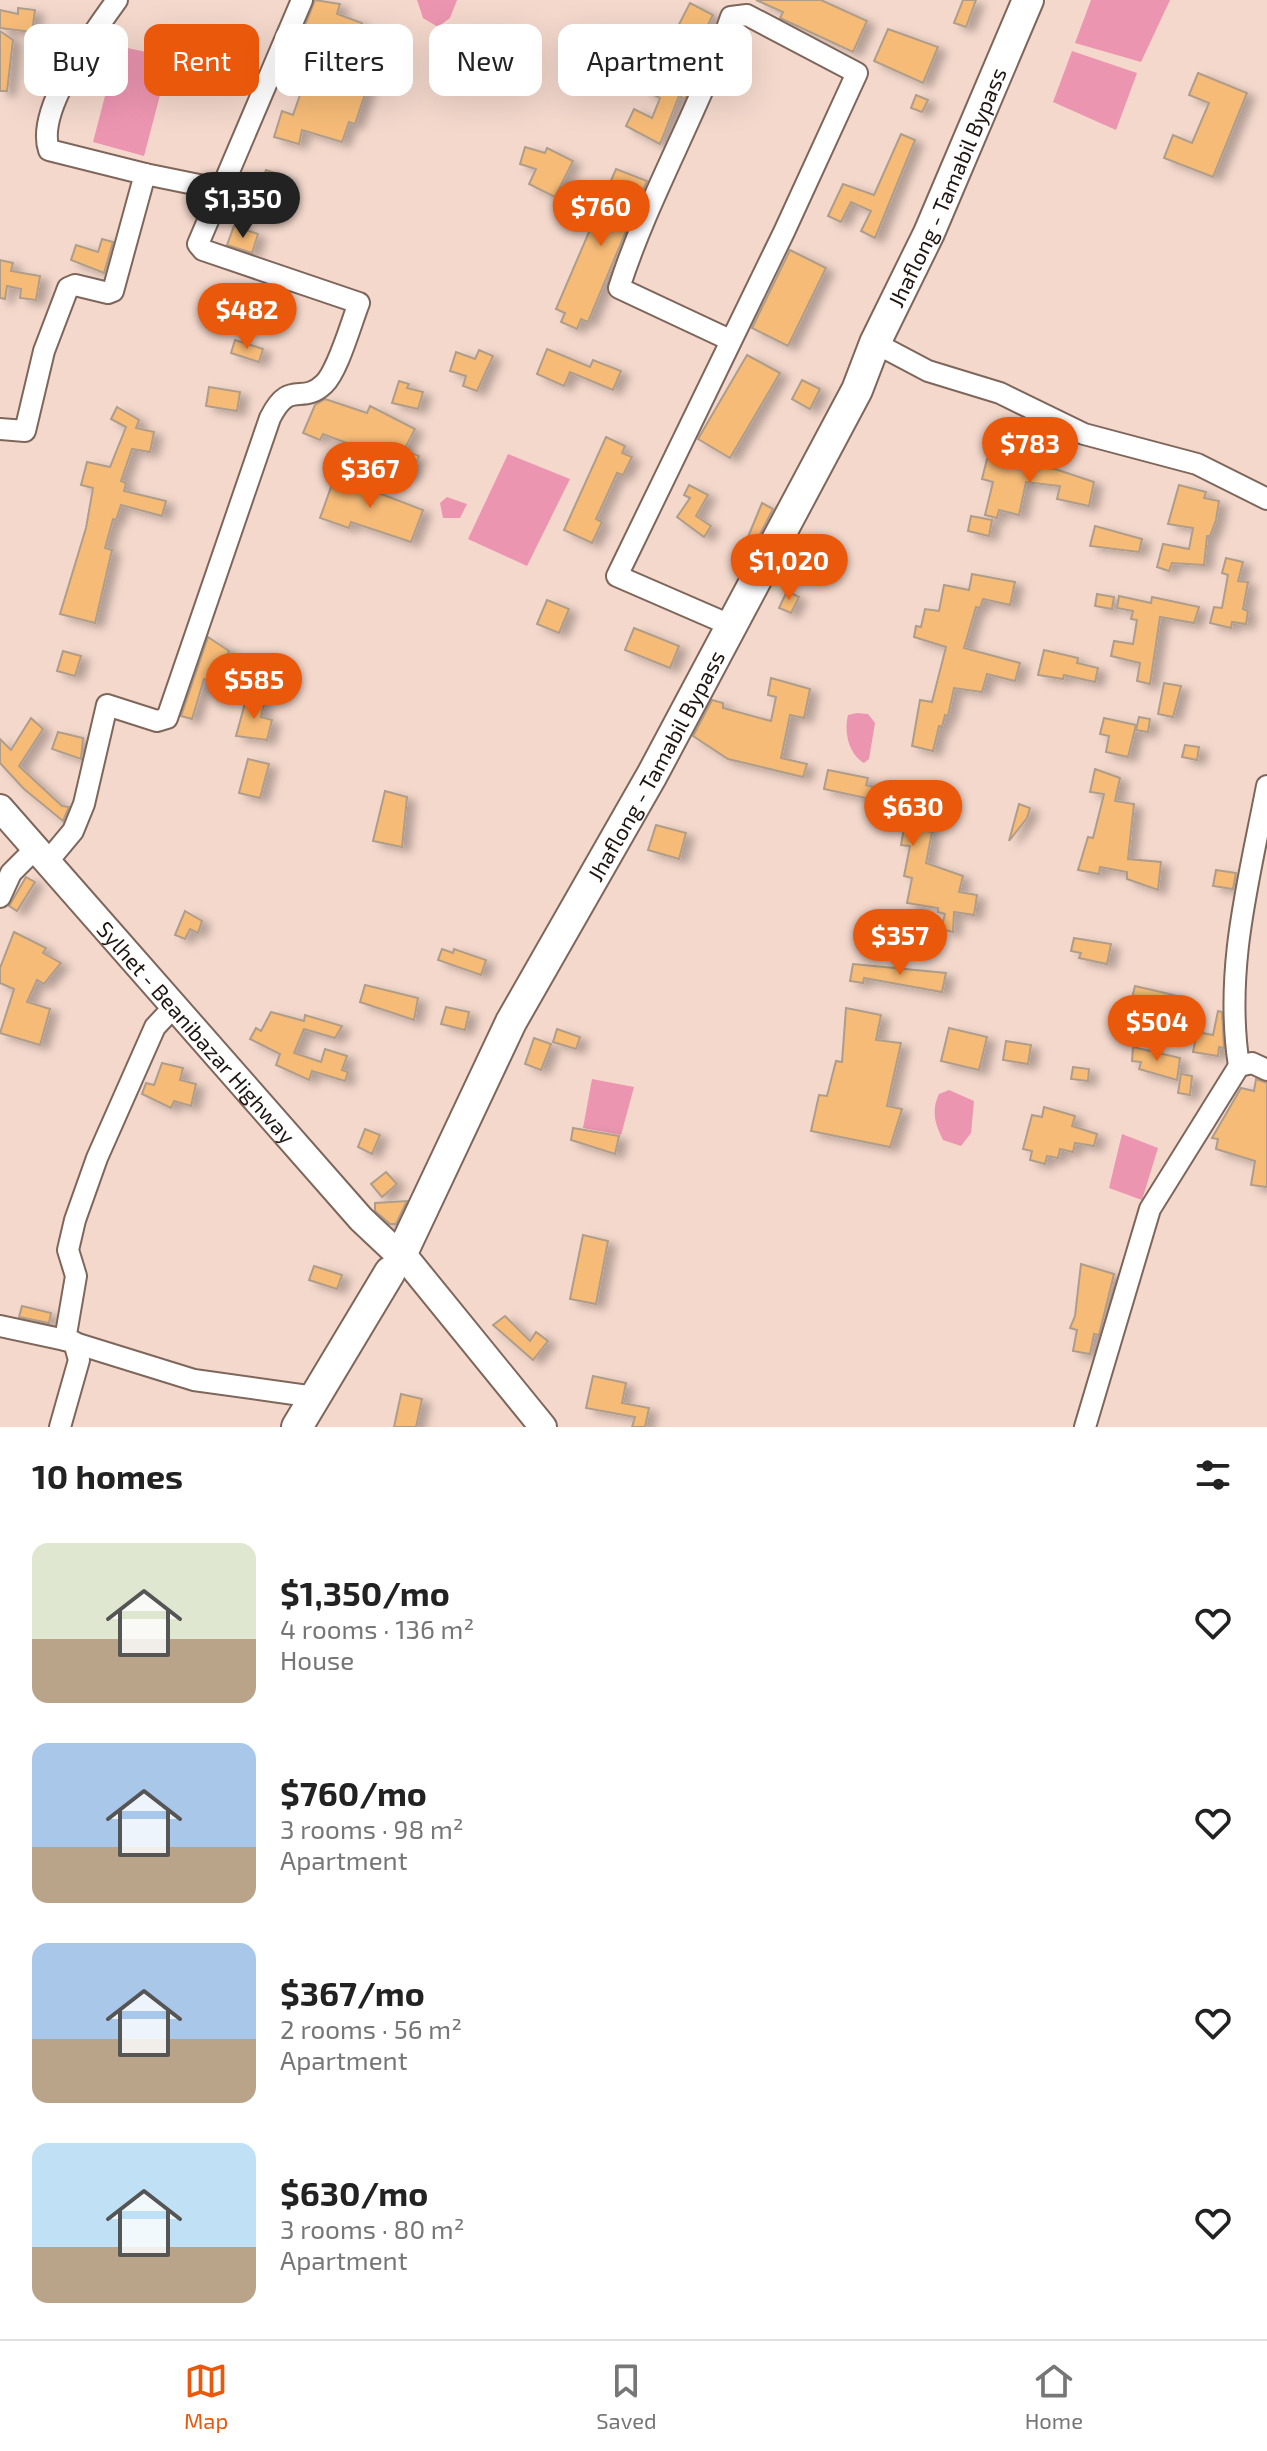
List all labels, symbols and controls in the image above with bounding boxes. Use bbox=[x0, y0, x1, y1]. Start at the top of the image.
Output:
chip: Buy bbox=[24, 24, 128, 96]
chip: Rent bbox=[144, 24, 259, 96]
chip: Filters bbox=[275, 24, 413, 96]
chip: New bbox=[429, 24, 542, 96]
chip: Apartment bbox=[558, 24, 752, 96]
street label: Jhaflong - Tamabil Bypass bbox=[882, 63, 1011, 311]
pin: $1,350 bbox=[178, 172, 308, 240]
pin: $760 bbox=[554, 180, 648, 248]
text: $1,350 bbox=[204, 182, 282, 213]
text: $760 bbox=[571, 190, 631, 221]
pin: $482 bbox=[200, 283, 294, 351]
text: $482 bbox=[216, 293, 278, 324]
pin: $783 bbox=[983, 417, 1077, 485]
text: $783 bbox=[1000, 427, 1060, 458]
pin: $367 bbox=[323, 442, 417, 510]
text: $367 bbox=[341, 452, 399, 483]
pin: $1,020 bbox=[724, 534, 854, 602]
text: $1,020 bbox=[749, 544, 829, 575]
street label: Jhaflong - Tamabil Bypass bbox=[581, 645, 729, 885]
pin: $585 bbox=[207, 653, 301, 721]
text: $585 bbox=[224, 663, 284, 694]
pin: $630 bbox=[866, 780, 960, 848]
text: $630 bbox=[882, 790, 944, 821]
pin: $357 bbox=[853, 909, 947, 977]
street label: Sylhet - Beanibazar Highway bbox=[92, 915, 301, 1149]
text: $357 bbox=[871, 919, 929, 950]
pin: $504 bbox=[1110, 995, 1204, 1063]
text: $504 bbox=[1126, 1005, 1188, 1036]
icon: filters bbox=[1191, 1453, 1235, 1497]
text: 10 homes bbox=[32, 1455, 183, 1496]
text: $1,350/mo bbox=[280, 1572, 450, 1613]
icon: home bbox=[96, 1575, 192, 1671]
icon: heart bbox=[1191, 1601, 1235, 1645]
text: 4 rooms · 136 m² bbox=[280, 1613, 474, 1644]
text: House bbox=[280, 1644, 354, 1675]
text: $760/mo bbox=[280, 1772, 427, 1813]
icon: home bbox=[96, 1775, 192, 1871]
icon: heart bbox=[1191, 1801, 1235, 1845]
text: 3 rooms · 98 m² bbox=[280, 1813, 464, 1844]
text: Apartment bbox=[280, 1844, 408, 1875]
text: $367/mo bbox=[280, 1972, 425, 2013]
icon: home bbox=[96, 1975, 192, 2071]
icon: heart bbox=[1191, 2001, 1235, 2045]
text: 2 rooms · 56 m² bbox=[280, 2013, 462, 2044]
text: Apartment bbox=[280, 2044, 408, 2075]
text: $630/mo bbox=[280, 2172, 428, 2213]
icon: home bbox=[96, 2175, 192, 2271]
icon: heart bbox=[1191, 2201, 1235, 2245]
text: 3 rooms · 80 m² bbox=[280, 2213, 464, 2244]
text: Apartment bbox=[280, 2244, 408, 2275]
tab: Map bbox=[184, 2359, 228, 2433]
tab: Saved bbox=[596, 2359, 657, 2433]
tab: Home bbox=[1025, 2359, 1083, 2433]

